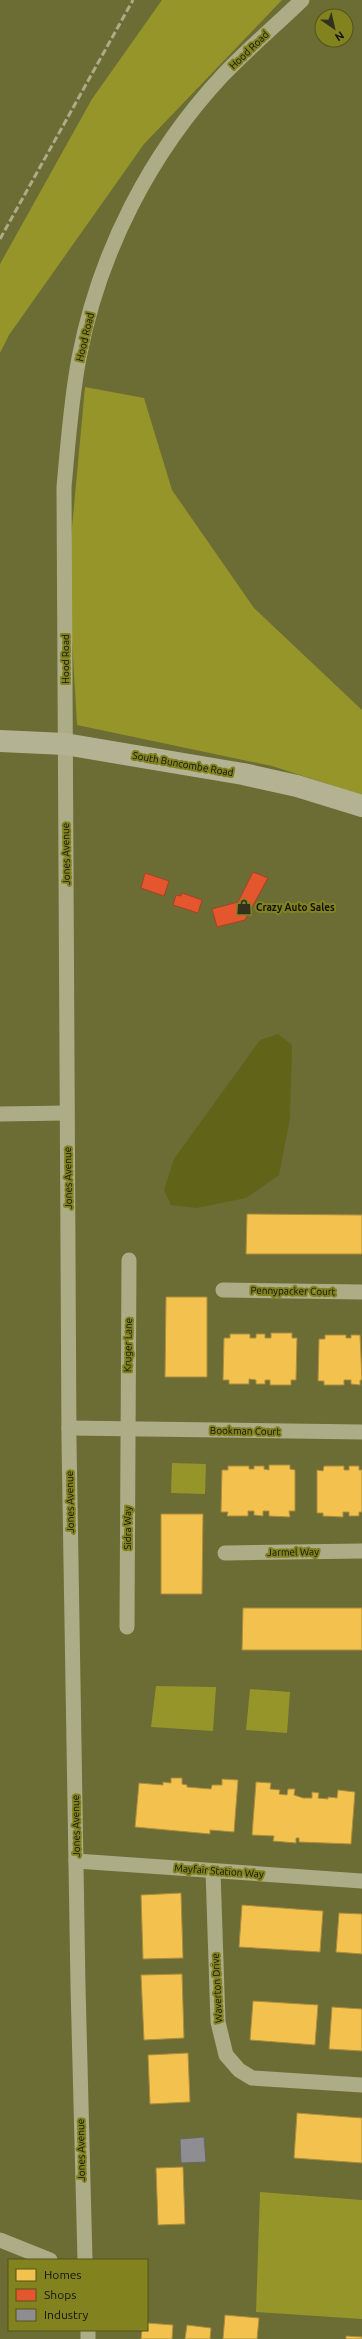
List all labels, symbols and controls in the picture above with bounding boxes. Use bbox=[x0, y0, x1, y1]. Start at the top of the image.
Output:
north arrow bbox=[314, 8, 354, 48]
street label: Hood Road bbox=[227, 29, 271, 71]
text: N bbox=[333, 29, 346, 44]
street label: Hood Road bbox=[74, 311, 96, 363]
street label: Hood Road bbox=[60, 634, 71, 684]
street label: South Buncombe Road bbox=[132, 750, 234, 778]
street label: Jones Avenue bbox=[60, 823, 72, 885]
shop icon: Crazy Auto Sales bbox=[235, 898, 253, 916]
place label: Crazy Auto Sales bbox=[256, 902, 335, 913]
street label: Jones Avenue bbox=[62, 1147, 74, 1209]
street label: Pennypacker Court bbox=[250, 1285, 336, 1297]
street label: Kruger Lane bbox=[122, 1318, 134, 1372]
street label: Bookman Court bbox=[210, 1425, 280, 1437]
street label: Jones Avenue bbox=[64, 1471, 76, 1533]
street label: Sidra Way bbox=[122, 1506, 133, 1550]
street label: Jarmel Way bbox=[267, 1546, 319, 1558]
street label: Jones Avenue bbox=[70, 1795, 82, 1857]
street label: Mayfair Station Way bbox=[174, 1862, 264, 1880]
street label: Waverton Drive bbox=[210, 1953, 224, 2023]
street label: Jones Avenue bbox=[75, 2119, 87, 2181]
legend bbox=[8, 2259, 148, 2331]
text: Homes bbox=[44, 2268, 82, 2281]
text: Shops bbox=[44, 2288, 76, 2301]
text: Industry bbox=[44, 2308, 89, 2321]

